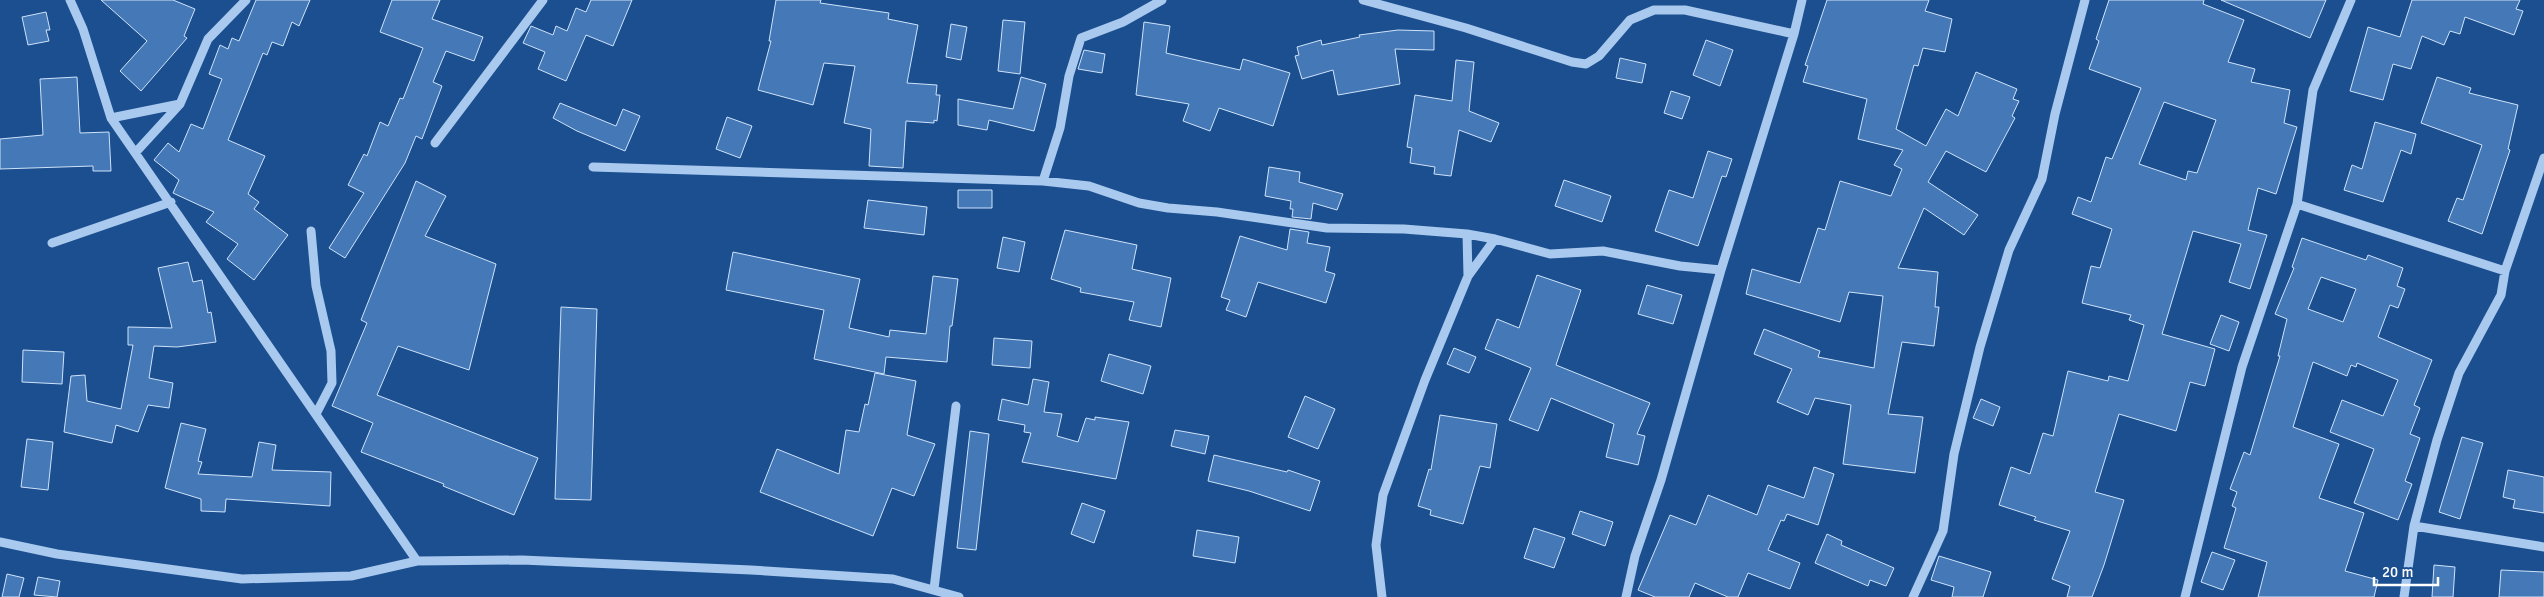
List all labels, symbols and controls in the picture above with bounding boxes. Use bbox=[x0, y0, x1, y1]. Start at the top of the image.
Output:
scale bar bbox=[2374, 554, 2438, 586]
text: 20 m bbox=[2382, 563, 2413, 581]

